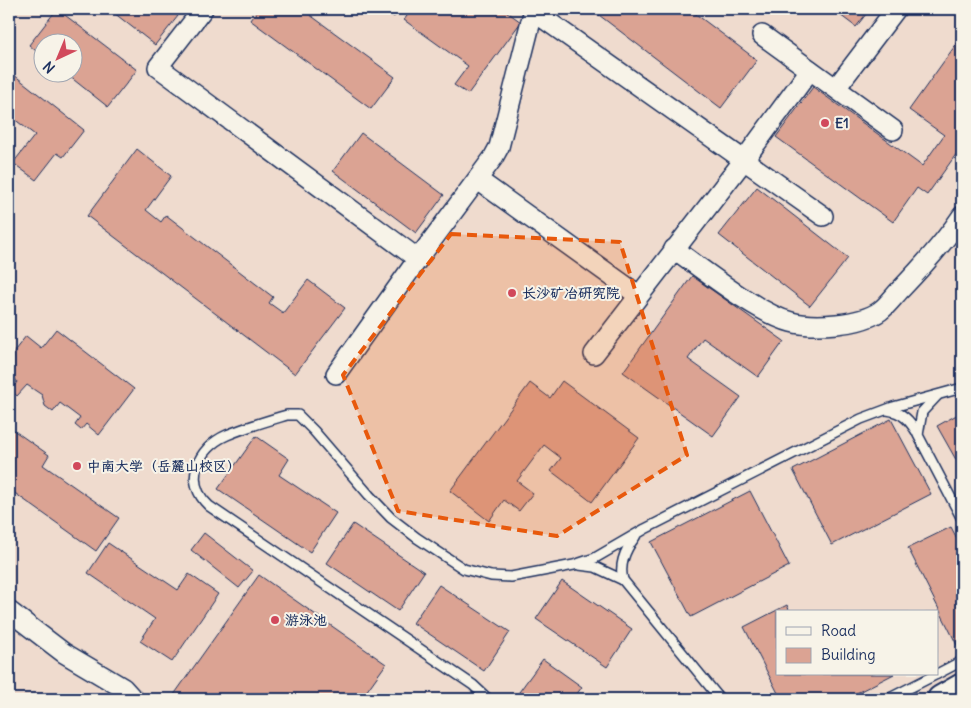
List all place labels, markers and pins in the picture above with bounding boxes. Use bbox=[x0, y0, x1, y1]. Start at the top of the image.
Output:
place label: E1 bbox=[835, 114, 849, 132]
marker: E1 bbox=[819, 117, 831, 129]
place label: 长沙矿冶研究院 bbox=[522, 284, 620, 302]
marker: 长沙矿冶研究院 bbox=[506, 287, 518, 299]
place label: 中南大学（岳麓山校区） bbox=[87, 457, 241, 475]
marker: 中南大学（岳麓山校区） bbox=[71, 460, 83, 472]
place label: 游泳池 bbox=[285, 611, 327, 629]
marker: 游泳池 bbox=[269, 614, 281, 626]

